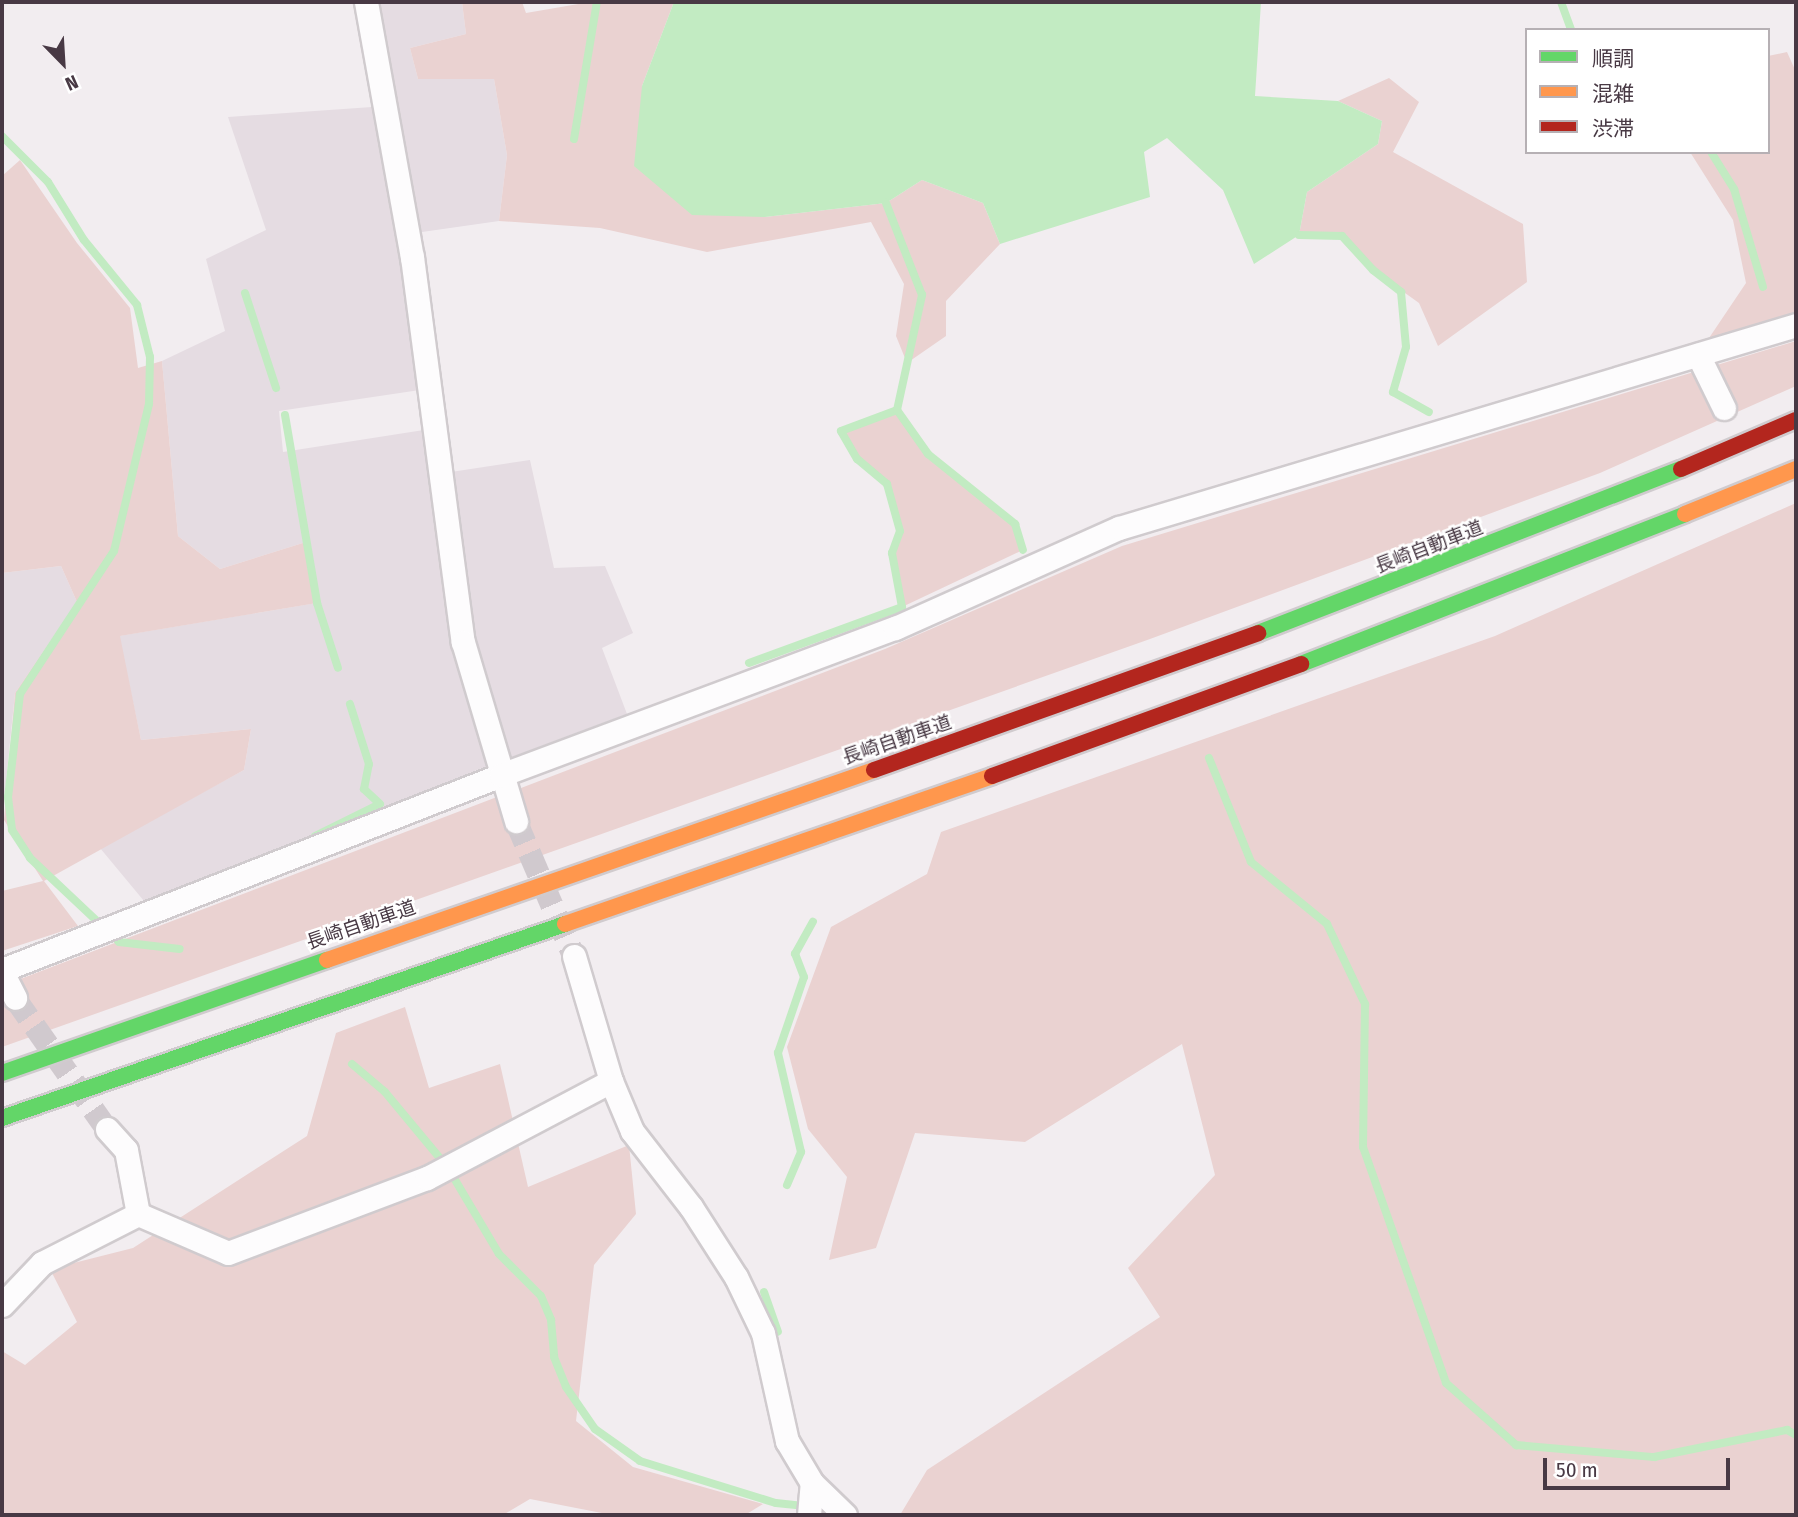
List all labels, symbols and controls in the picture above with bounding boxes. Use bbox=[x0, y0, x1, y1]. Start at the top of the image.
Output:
north arrow bbox=[28, 28, 98, 98]
legend bbox=[1525, 28, 1770, 154]
text: 順調 bbox=[1592, 46, 1634, 72]
text: N bbox=[62, 70, 82, 95]
text: 混雑 bbox=[1592, 81, 1634, 107]
text: 渋滞 bbox=[1592, 116, 1634, 142]
street label: 長崎自動車道 bbox=[1372, 516, 1486, 578]
street label: 長崎自動車道 bbox=[839, 711, 955, 769]
street label: 長崎自動車道 bbox=[303, 896, 419, 954]
scale bar bbox=[1546, 1444, 1733, 1488]
text: 50 m bbox=[1556, 1457, 1598, 1483]

